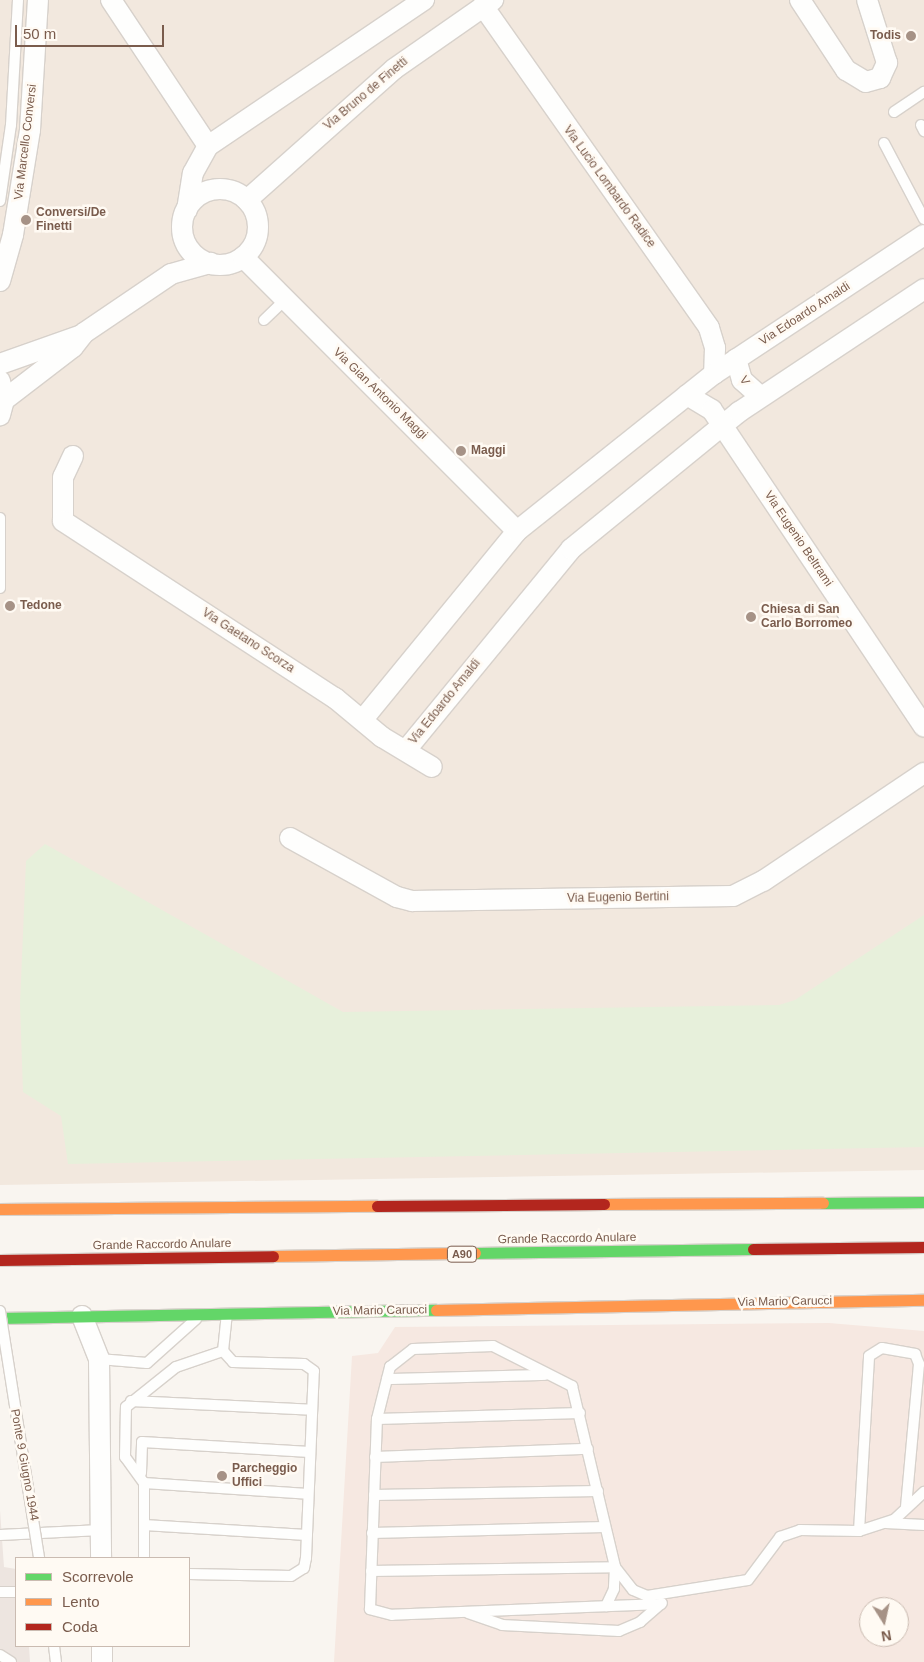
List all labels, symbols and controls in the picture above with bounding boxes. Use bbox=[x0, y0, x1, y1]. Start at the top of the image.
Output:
scale bar bbox=[18, 15, 166, 47]
text: 50 m bbox=[23, 25, 56, 42]
place label: Todis bbox=[870, 29, 901, 43]
marker: Todis bbox=[905, 30, 917, 42]
street label: Via Bruno de Finetti bbox=[321, 55, 411, 133]
street label: Via Marcello Conversi bbox=[12, 83, 40, 201]
street label: Via Lucio Lombardo Radice bbox=[560, 123, 658, 251]
place label: Conversi/De Finetti bbox=[36, 206, 106, 234]
marker: Conversi/De Finetti bbox=[20, 214, 32, 226]
street label: Via Edoardo Amaldi bbox=[757, 279, 853, 349]
street label: Via Gian Antonio Maggi bbox=[330, 345, 430, 443]
street label: V bbox=[736, 374, 752, 388]
place label: Maggi bbox=[471, 444, 506, 458]
marker: Maggi bbox=[455, 445, 467, 457]
street label: Via Eugenio Beltrami bbox=[761, 489, 835, 589]
place label: Tedone bbox=[20, 599, 62, 613]
marker: Tedone bbox=[4, 600, 16, 612]
place label: Chiesa di San Carlo Borromeo bbox=[761, 603, 852, 631]
street label: Via Gaetano Scorza bbox=[199, 606, 297, 676]
marker: Chiesa di San Carlo Borromeo bbox=[745, 611, 757, 623]
street label: Via Edoardo Amaldi bbox=[406, 656, 484, 748]
street label: Via Eugenio Bertini bbox=[567, 890, 669, 906]
street label: Grande Raccordo Anulare bbox=[497, 1231, 637, 1247]
street label: Grande Raccordo Anulare bbox=[92, 1237, 232, 1253]
road number: A90 bbox=[446, 1246, 478, 1262]
street label: Via Mario Carucci bbox=[738, 1294, 832, 1310]
street label: Via Mario Carucci bbox=[333, 1303, 427, 1319]
street label: Ponte 9 Giugno 1944 bbox=[7, 1408, 41, 1522]
place label: Parcheggio Uffici bbox=[232, 1462, 297, 1490]
marker: Parcheggio Uffici bbox=[216, 1470, 228, 1482]
legend bbox=[15, 1557, 190, 1647]
text: Scorrevole bbox=[62, 1568, 134, 1585]
text: Lento bbox=[62, 1593, 100, 1610]
north arrow bbox=[859, 1597, 909, 1647]
text: Coda bbox=[62, 1618, 98, 1635]
text: N bbox=[880, 1627, 893, 1645]

